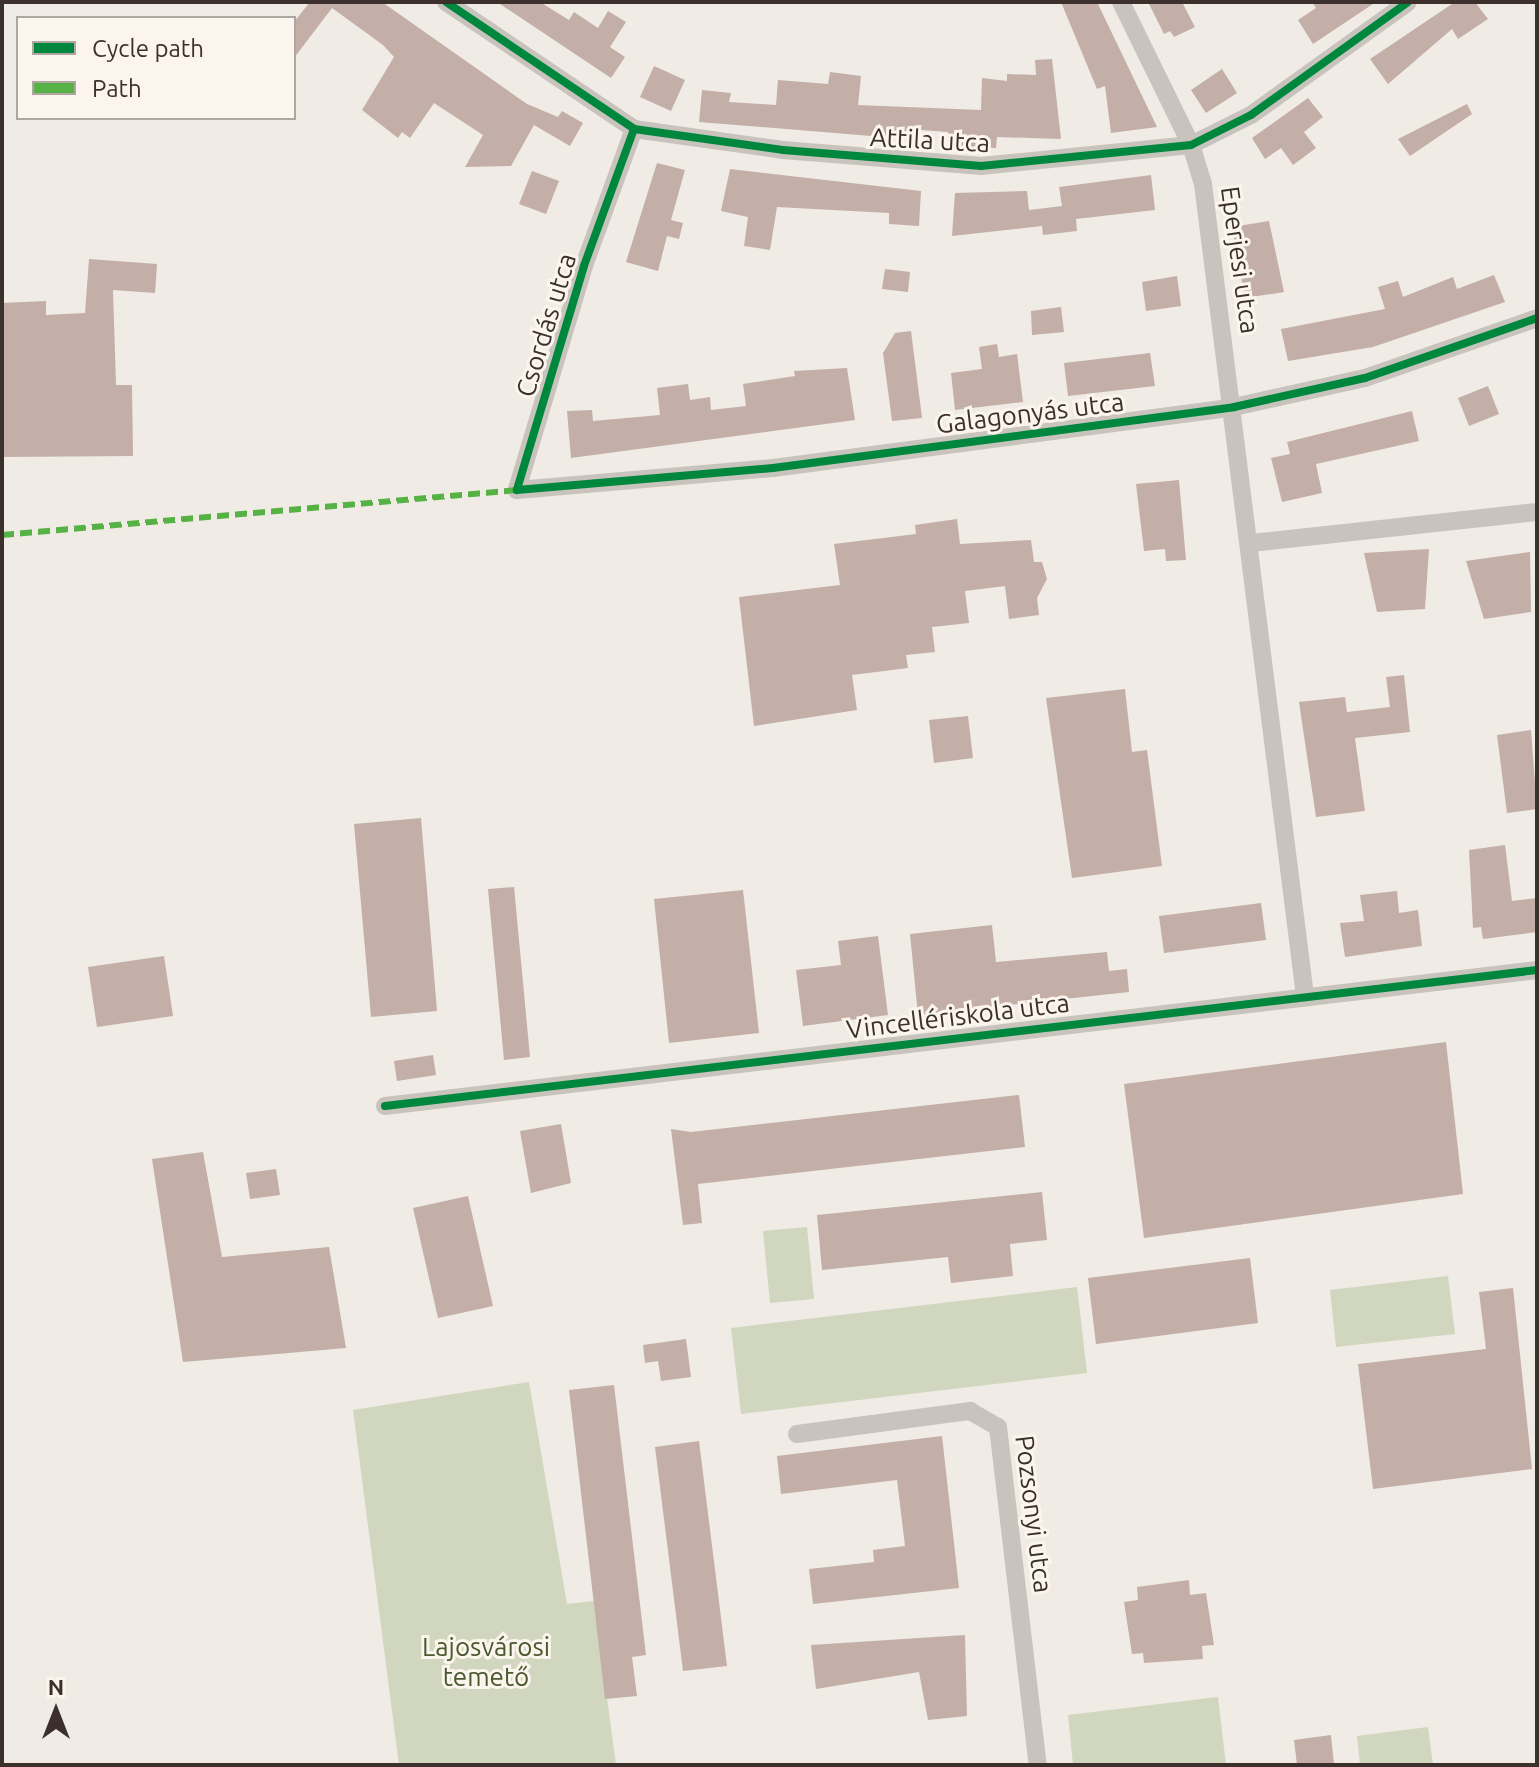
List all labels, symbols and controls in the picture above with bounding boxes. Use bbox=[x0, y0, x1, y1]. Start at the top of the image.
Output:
legend bbox=[16, 16, 296, 120]
text: Cycle path bbox=[92, 35, 204, 62]
text: Path bbox=[92, 75, 142, 102]
street label: Attila utca bbox=[869, 121, 991, 159]
street label: Eperjesi utca bbox=[1214, 184, 1266, 336]
street label: Csordás utca bbox=[509, 249, 583, 401]
street label: Galagonyás utca bbox=[934, 386, 1126, 440]
street label: Vincellériskola utca bbox=[845, 987, 1071, 1045]
street label: Pozsonyi utca bbox=[1009, 1433, 1059, 1595]
park label: Lajosvárosi temető bbox=[422, 1631, 550, 1692]
north arrow bbox=[16, 1671, 96, 1751]
text: N bbox=[48, 1674, 64, 1699]

